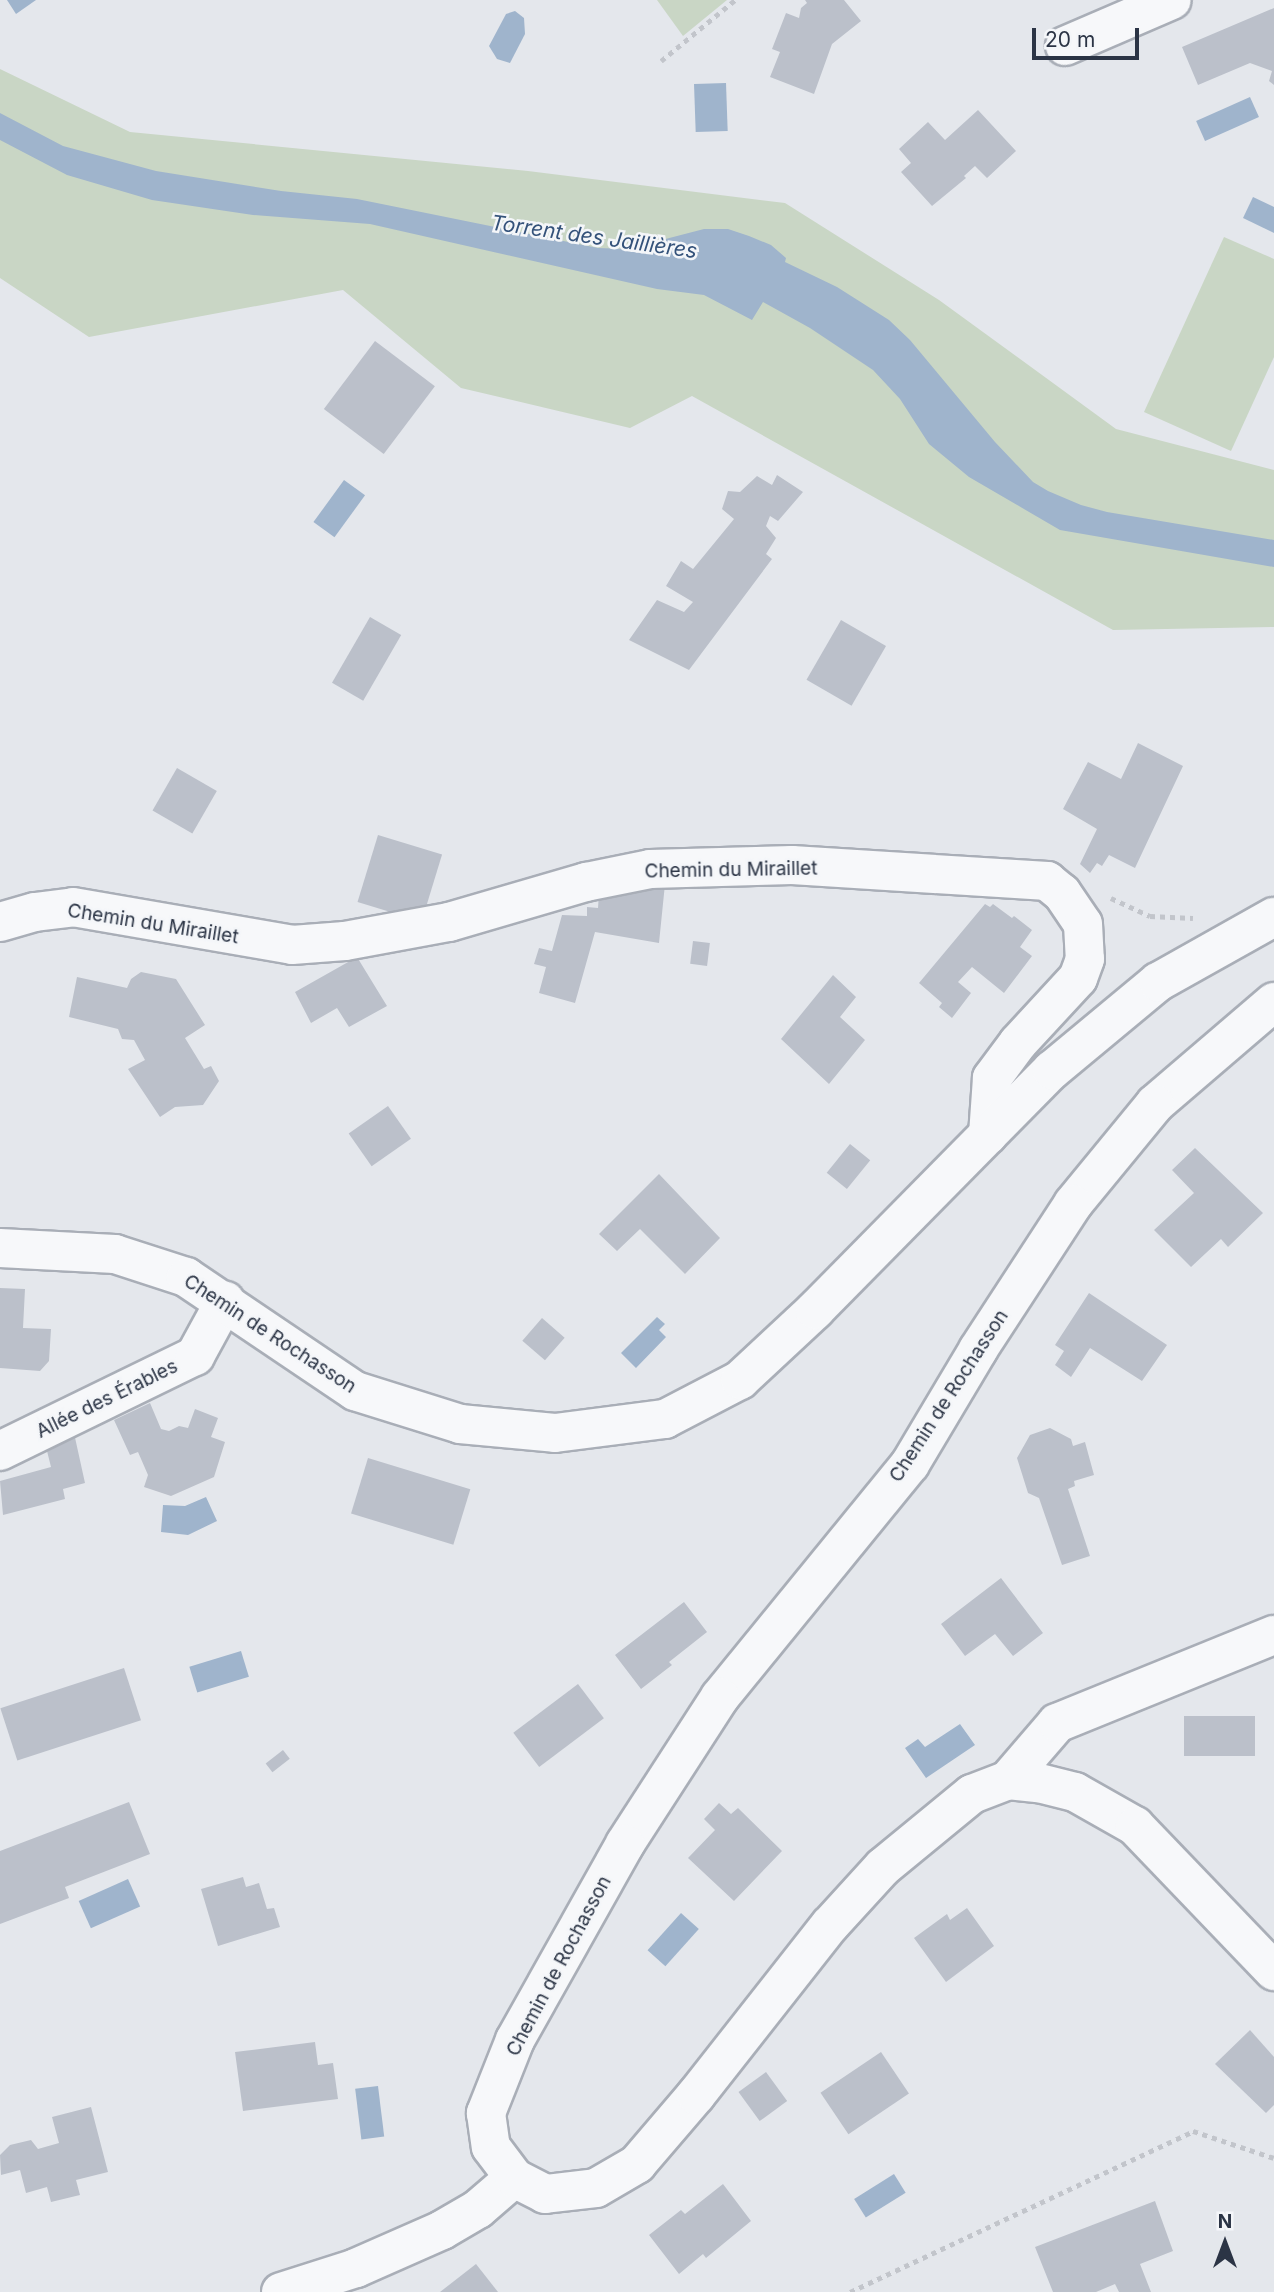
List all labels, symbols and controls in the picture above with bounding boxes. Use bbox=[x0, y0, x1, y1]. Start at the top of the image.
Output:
scale bar bbox=[1036, 14, 1143, 58]
text: 20 m bbox=[1045, 27, 1095, 52]
water label: Torrent des Jaillières bbox=[489, 210, 699, 264]
street label: Chemin du Miraillet bbox=[644, 857, 818, 883]
street label: Chemin du Miraillet bbox=[66, 899, 240, 949]
street label: Chemin de Rochasson bbox=[180, 1270, 360, 1398]
street label: Chemin de Rochasson bbox=[885, 1306, 1013, 1486]
street label: Allée des Érables bbox=[33, 1355, 181, 1443]
street label: Chemin de Rochasson bbox=[502, 1872, 616, 2060]
north arrow bbox=[1190, 2208, 1260, 2278]
text: N bbox=[1218, 2210, 1232, 2233]

